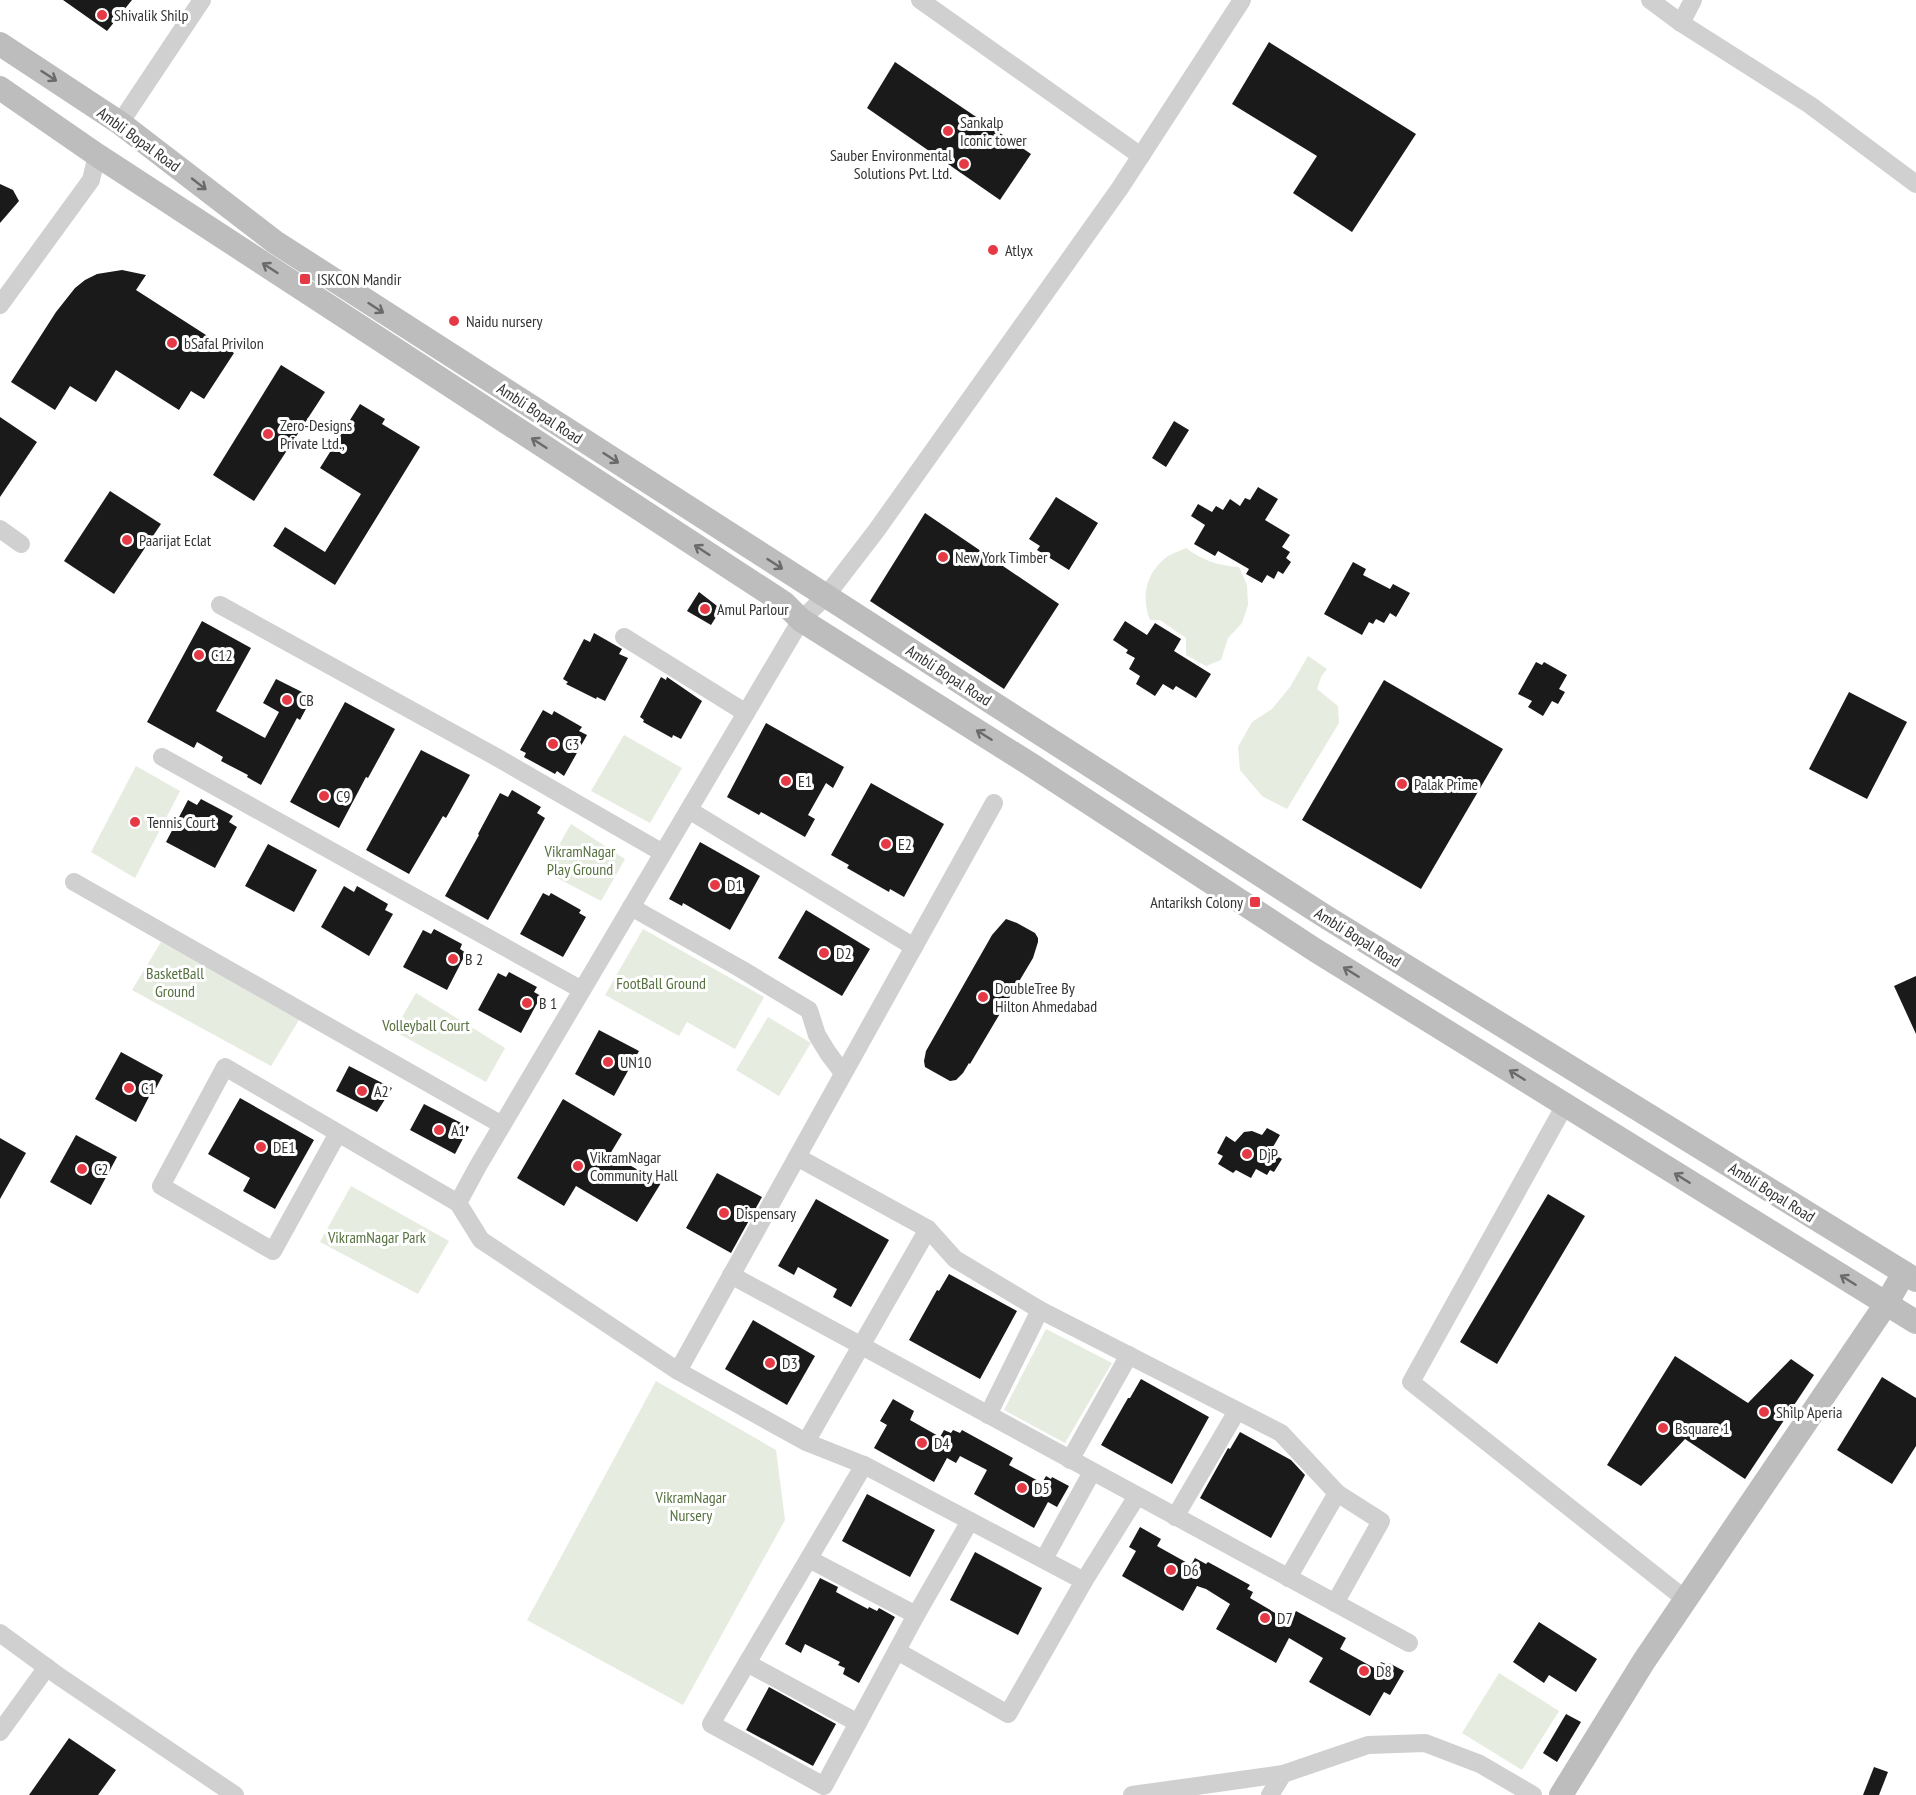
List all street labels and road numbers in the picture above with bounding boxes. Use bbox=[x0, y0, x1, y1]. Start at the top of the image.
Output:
street label: Ambli Bopal Road bbox=[94, 102, 184, 176]
street label: Ambli Bopal Road bbox=[494, 378, 586, 448]
street label: Ambli Bopal Road bbox=[903, 640, 995, 710]
street label: Ambli Bopal Road bbox=[1311, 903, 1405, 971]
street label: Ambli Bopal Road bbox=[1725, 1158, 1819, 1226]

